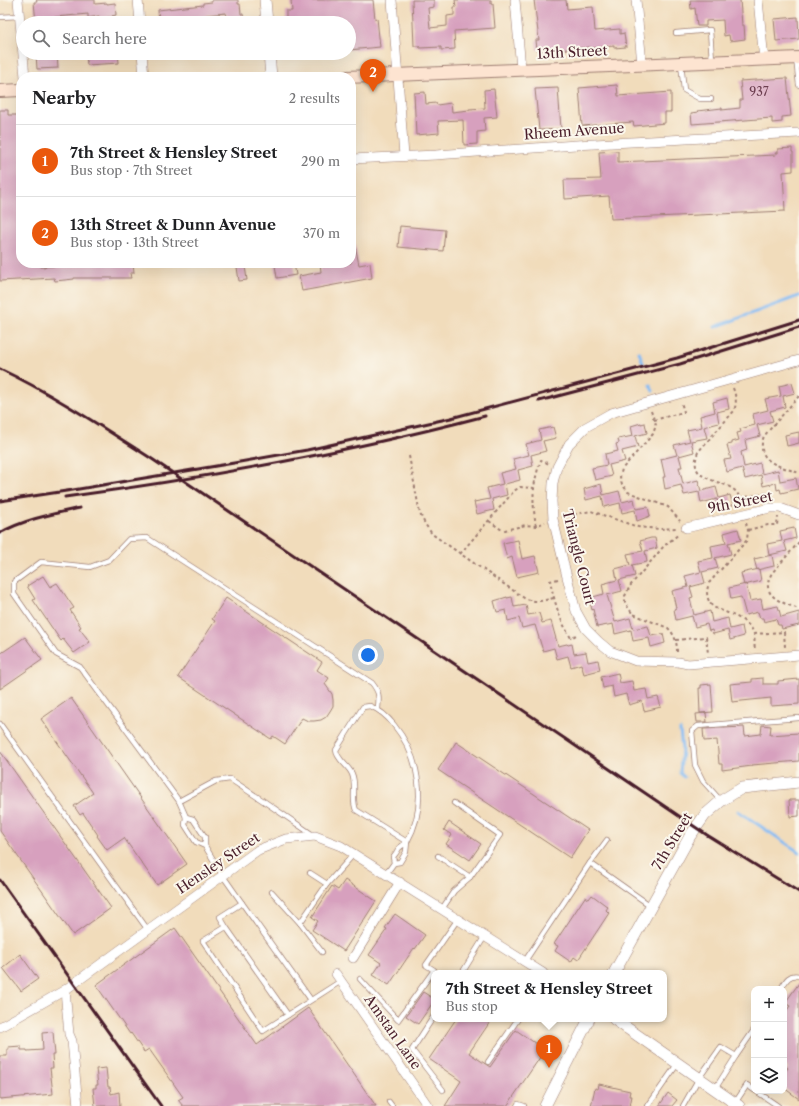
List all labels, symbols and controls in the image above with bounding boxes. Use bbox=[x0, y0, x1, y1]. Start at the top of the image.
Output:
search box bbox=[16, 16, 356, 60]
icon: search bbox=[30, 27, 52, 49]
text: Search here bbox=[62, 29, 147, 48]
street label: 13th Street bbox=[536, 41, 608, 63]
pin: 2 bbox=[360, 59, 386, 92]
house number: 937 bbox=[749, 84, 769, 99]
text: Nearby bbox=[32, 88, 96, 108]
text: 2 results bbox=[289, 90, 340, 106]
street label: Rheem Avenue bbox=[523, 119, 625, 143]
text: 7th Street & Hensley Street bbox=[70, 143, 277, 162]
text: 1 bbox=[42, 153, 48, 169]
text: 290 m bbox=[301, 153, 340, 169]
text: Bus stop · 7th Street bbox=[70, 162, 192, 178]
text: 13th Street & Dunn Avenue bbox=[70, 215, 276, 234]
text: 2 bbox=[41, 225, 49, 241]
text: 370 m bbox=[303, 225, 340, 241]
text: Bus stop · 13th Street bbox=[70, 234, 199, 250]
street label: 9th Street bbox=[706, 487, 774, 517]
street label: Triangle Court bbox=[558, 507, 600, 607]
your location bbox=[358, 645, 378, 665]
street label: 7th Street bbox=[648, 809, 696, 873]
street label: Hensley Street bbox=[173, 828, 263, 898]
popup bbox=[431, 970, 667, 1022]
text: 7th Street & Hensley Street bbox=[445, 979, 653, 998]
map controls bbox=[751, 986, 787, 1094]
button: + bbox=[751, 986, 787, 1022]
street label: Amstan Lane bbox=[360, 990, 426, 1073]
text: Bus stop bbox=[445, 998, 498, 1014]
button: − bbox=[751, 1022, 787, 1058]
pin: 1 bbox=[536, 1035, 562, 1068]
button: layers bbox=[751, 1058, 787, 1094]

